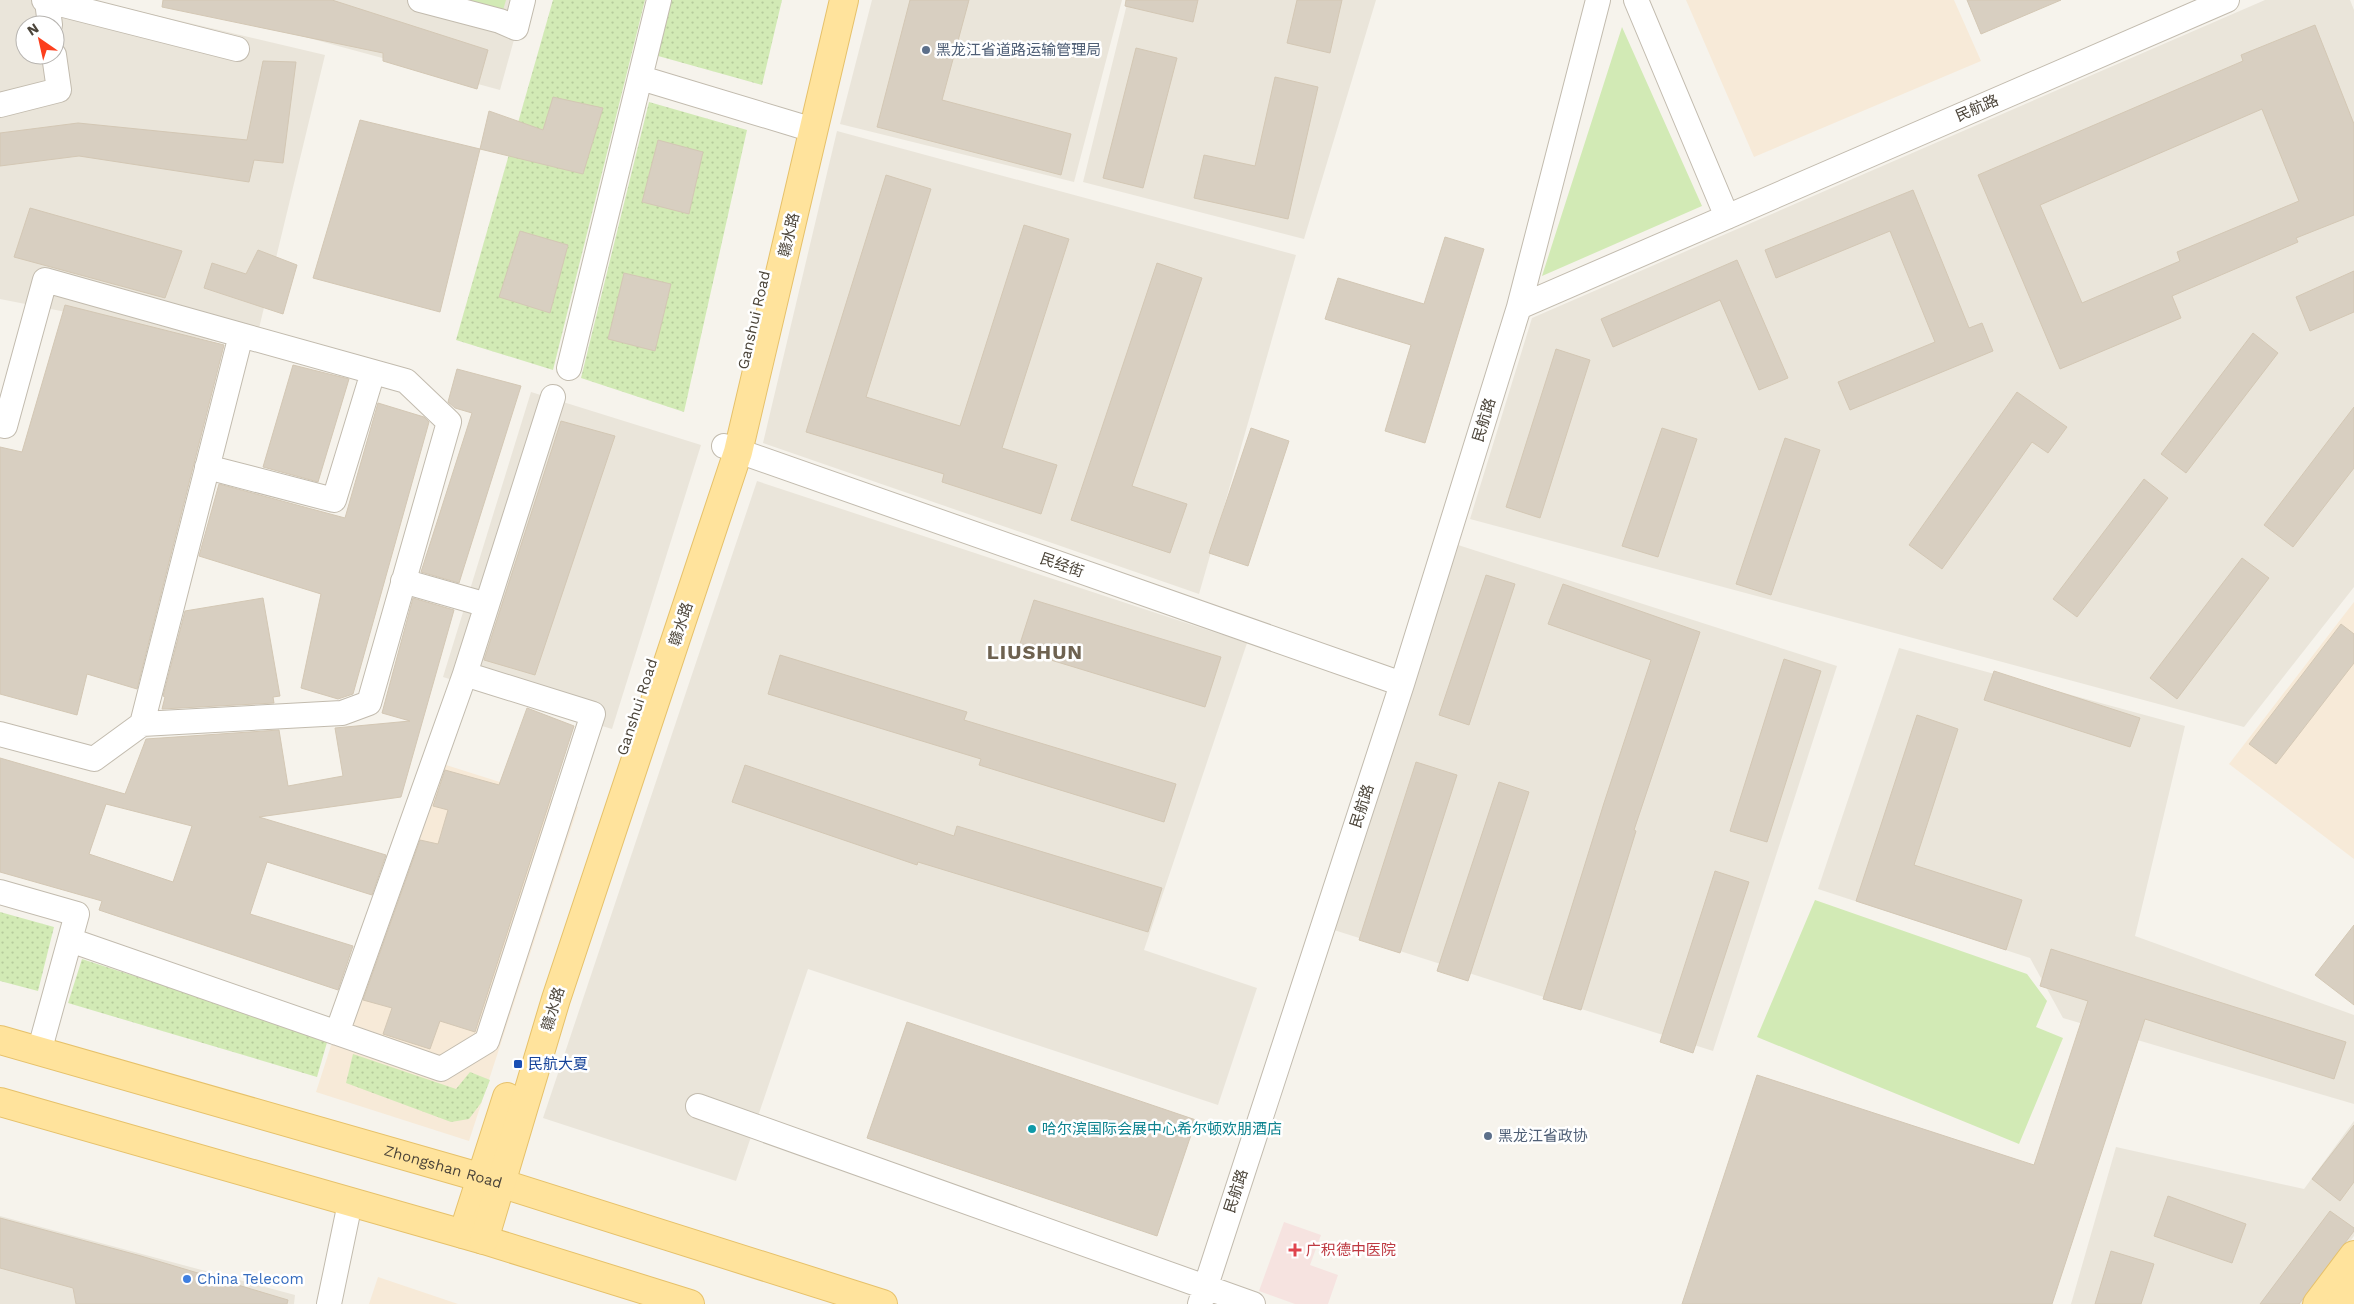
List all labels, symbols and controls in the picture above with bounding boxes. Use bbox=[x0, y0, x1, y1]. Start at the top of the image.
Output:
north arrow bbox=[15, 15, 65, 65]
text: N bbox=[24, 20, 42, 39]
place label: 黑龙江省道路运输管理局 bbox=[936, 41, 1101, 59]
marker: 黑龙江省道路运输管理局 bbox=[920, 44, 932, 56]
street label: 民航路 bbox=[1953, 91, 2001, 125]
street label: 赣水路 bbox=[775, 211, 803, 259]
street label: Ganshui Road bbox=[734, 269, 774, 371]
street label: 民航路 bbox=[1469, 396, 1499, 444]
street label: 民经街 bbox=[1038, 549, 1086, 581]
street label: 赣水路 bbox=[665, 600, 697, 648]
district label: LIUSHUN bbox=[987, 640, 1083, 664]
street label: Ganshui Road bbox=[613, 656, 661, 758]
street label: 民航路 bbox=[1346, 782, 1378, 830]
street label: 赣水路 bbox=[538, 985, 568, 1033]
place label: 民航大夏 bbox=[528, 1055, 588, 1073]
marker: 民航大夏 bbox=[512, 1058, 524, 1070]
place label: 哈尔滨国际会展中心希尔顿欢朋酒店 bbox=[1042, 1120, 1282, 1138]
marker: 哈尔滨国际会展中心希尔顿欢朋酒店 bbox=[1026, 1123, 1038, 1135]
place label: 黑龙江省政协 bbox=[1498, 1127, 1588, 1145]
marker: 黑龙江省政协 bbox=[1482, 1130, 1494, 1142]
street label: Zhongshan Road bbox=[382, 1141, 504, 1192]
street label: 民航路 bbox=[1220, 1167, 1252, 1215]
place label: 广积德中医院 bbox=[1306, 1241, 1396, 1259]
marker: 广积德中医院 bbox=[1288, 1243, 1302, 1257]
place label: China Telecom bbox=[197, 1270, 304, 1288]
marker: China Telecom bbox=[181, 1273, 193, 1285]

